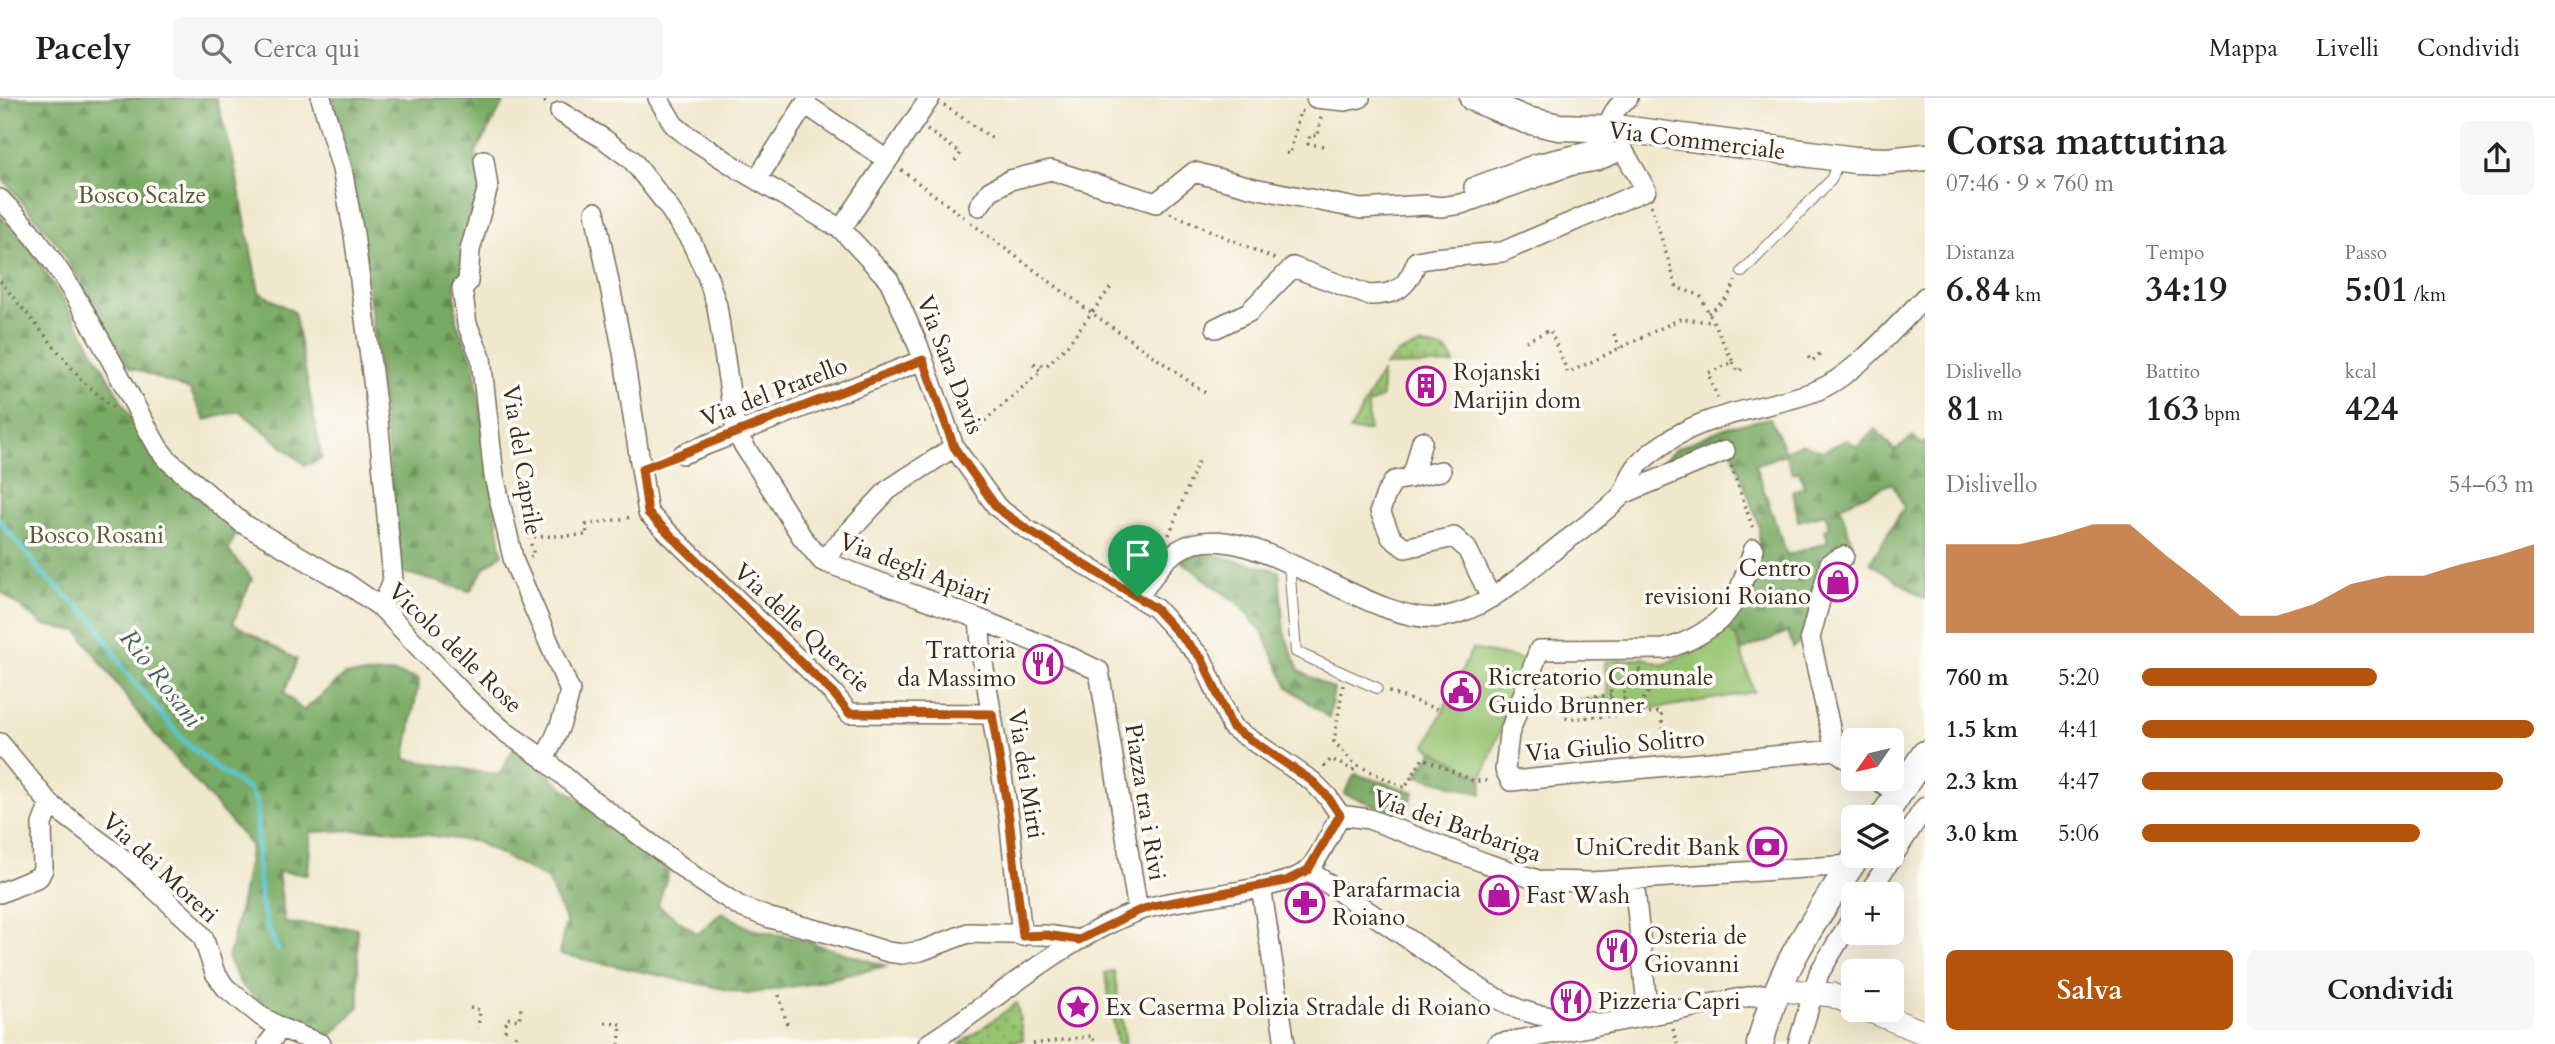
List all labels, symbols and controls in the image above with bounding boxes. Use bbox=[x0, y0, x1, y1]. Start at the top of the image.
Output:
search box bbox=[173, 17, 663, 80]
text: Pacely bbox=[35, 26, 131, 71]
icon: search bbox=[197, 29, 235, 67]
text: Cerca qui bbox=[253, 31, 360, 66]
text: Mappa bbox=[2209, 32, 2278, 65]
text: Livelli bbox=[2316, 32, 2379, 65]
text: Condividi bbox=[2417, 32, 2520, 65]
street label: Via Commerciale bbox=[1607, 114, 1787, 168]
text: Corsa mattutina bbox=[1946, 116, 2227, 168]
button: share bbox=[2460, 121, 2534, 195]
text: 07:46 · 9 × 760 m bbox=[1946, 168, 2114, 199]
park label: Bosco Scalze bbox=[78, 179, 206, 212]
text: Distanza bbox=[1946, 240, 2015, 266]
text: Tempo bbox=[2145, 240, 2204, 266]
text: Passo bbox=[2345, 240, 2387, 266]
text: 6.84 bbox=[1946, 266, 2010, 314]
text: 34:19 bbox=[2145, 266, 2227, 314]
text: 5:01 bbox=[2345, 266, 2409, 314]
text: km bbox=[2010, 282, 2041, 308]
text: /km bbox=[2409, 282, 2446, 308]
street label: Via Sara Davis bbox=[908, 291, 992, 439]
street label: Via del Pratello bbox=[696, 349, 852, 435]
place label: Rojanski Marijin dom bbox=[1453, 356, 1582, 417]
text: Dislivello bbox=[1946, 359, 2022, 385]
text: Battito bbox=[2145, 359, 2200, 385]
text: kcal bbox=[2345, 359, 2377, 385]
building icon: Rojanski Marijin dom bbox=[1405, 365, 1447, 407]
street label: Via del Caprile bbox=[494, 383, 550, 537]
text: 81 bbox=[1946, 385, 1982, 433]
text: 163 bbox=[2145, 385, 2199, 433]
text: 424 bbox=[2345, 385, 2398, 433]
text: m bbox=[1982, 401, 2003, 427]
text: bpm bbox=[2199, 401, 2241, 427]
text: Dislivello bbox=[1946, 469, 2037, 500]
text: 54–63 m bbox=[2449, 469, 2534, 500]
park label: Bosco Rosani bbox=[28, 519, 164, 552]
street label: Via degli Apiari bbox=[834, 525, 996, 613]
pin bbox=[1108, 525, 1168, 597]
icon: arrive bbox=[1119, 536, 1157, 574]
place label: Centro revisioni Roiano bbox=[1645, 552, 1811, 613]
street label: Via delle Quercie bbox=[726, 556, 878, 700]
shop icon: Centro revisioni Roiano bbox=[1817, 561, 1859, 603]
street label: Vicolo delle Rose bbox=[380, 575, 530, 721]
water label: Rio Rosani bbox=[112, 622, 211, 735]
place label: Trattoria da Massimo bbox=[897, 634, 1017, 695]
restaurant icon: Trattoria da Massimo bbox=[1022, 643, 1064, 685]
place label: Ricreatorio Comunale Guido Brunner bbox=[1488, 661, 1714, 722]
text: 760 m bbox=[1946, 662, 2009, 693]
text: 5:20 bbox=[2058, 662, 2099, 693]
public building icon: Ricreatorio Comunale Guido Brunner bbox=[1440, 670, 1482, 712]
street label: Via dei Mirti bbox=[999, 707, 1053, 841]
text: 1.5 km bbox=[1946, 714, 2018, 745]
text: 4:41 bbox=[2058, 714, 2099, 745]
street label: Piazza tra i Rivi bbox=[1116, 721, 1174, 883]
street label: Via Giulio Solitro bbox=[1524, 722, 1706, 770]
north arrow bbox=[1841, 728, 1904, 791]
map controls bbox=[1841, 728, 1904, 1022]
text: 2.3 km bbox=[1946, 766, 2018, 797]
text: 4:47 bbox=[2058, 766, 2099, 797]
street label: Via dei Barbariga bbox=[1368, 782, 1546, 870]
street label: Via dei Moreri bbox=[94, 805, 226, 931]
button: layers bbox=[1841, 805, 1904, 868]
text: 3.0 km bbox=[1946, 818, 2018, 849]
text: 5:06 bbox=[2058, 818, 2099, 849]
bank icon: UniCredit Bank bbox=[1746, 826, 1788, 868]
place label: UniCredit Bank bbox=[1575, 831, 1740, 864]
place label: Parafarmacia Roiano bbox=[1332, 873, 1461, 934]
shop icon: Fast Wash bbox=[1478, 874, 1520, 916]
place label: Fast Wash bbox=[1526, 879, 1630, 912]
pharmacy icon: Parafarmacia Roiano bbox=[1284, 882, 1326, 924]
button: + bbox=[1841, 882, 1904, 945]
place label: Osteria de Giovanni bbox=[1644, 920, 1747, 981]
restaurant icon: Osteria de Giovanni bbox=[1596, 929, 1638, 971]
button: Salva bbox=[1946, 950, 2233, 1030]
button: Condividi bbox=[2247, 950, 2534, 1030]
button: − bbox=[1841, 959, 1904, 1022]
restaurant icon: Pizzeria Capri bbox=[1550, 980, 1592, 1022]
place label: Pizzeria Capri bbox=[1598, 985, 1741, 1018]
place icon: Ex Caserma Polizia Stradale di Roiano bbox=[1057, 986, 1099, 1028]
place label: Ex Caserma Polizia Stradale di Roiano bbox=[1105, 991, 1491, 1024]

